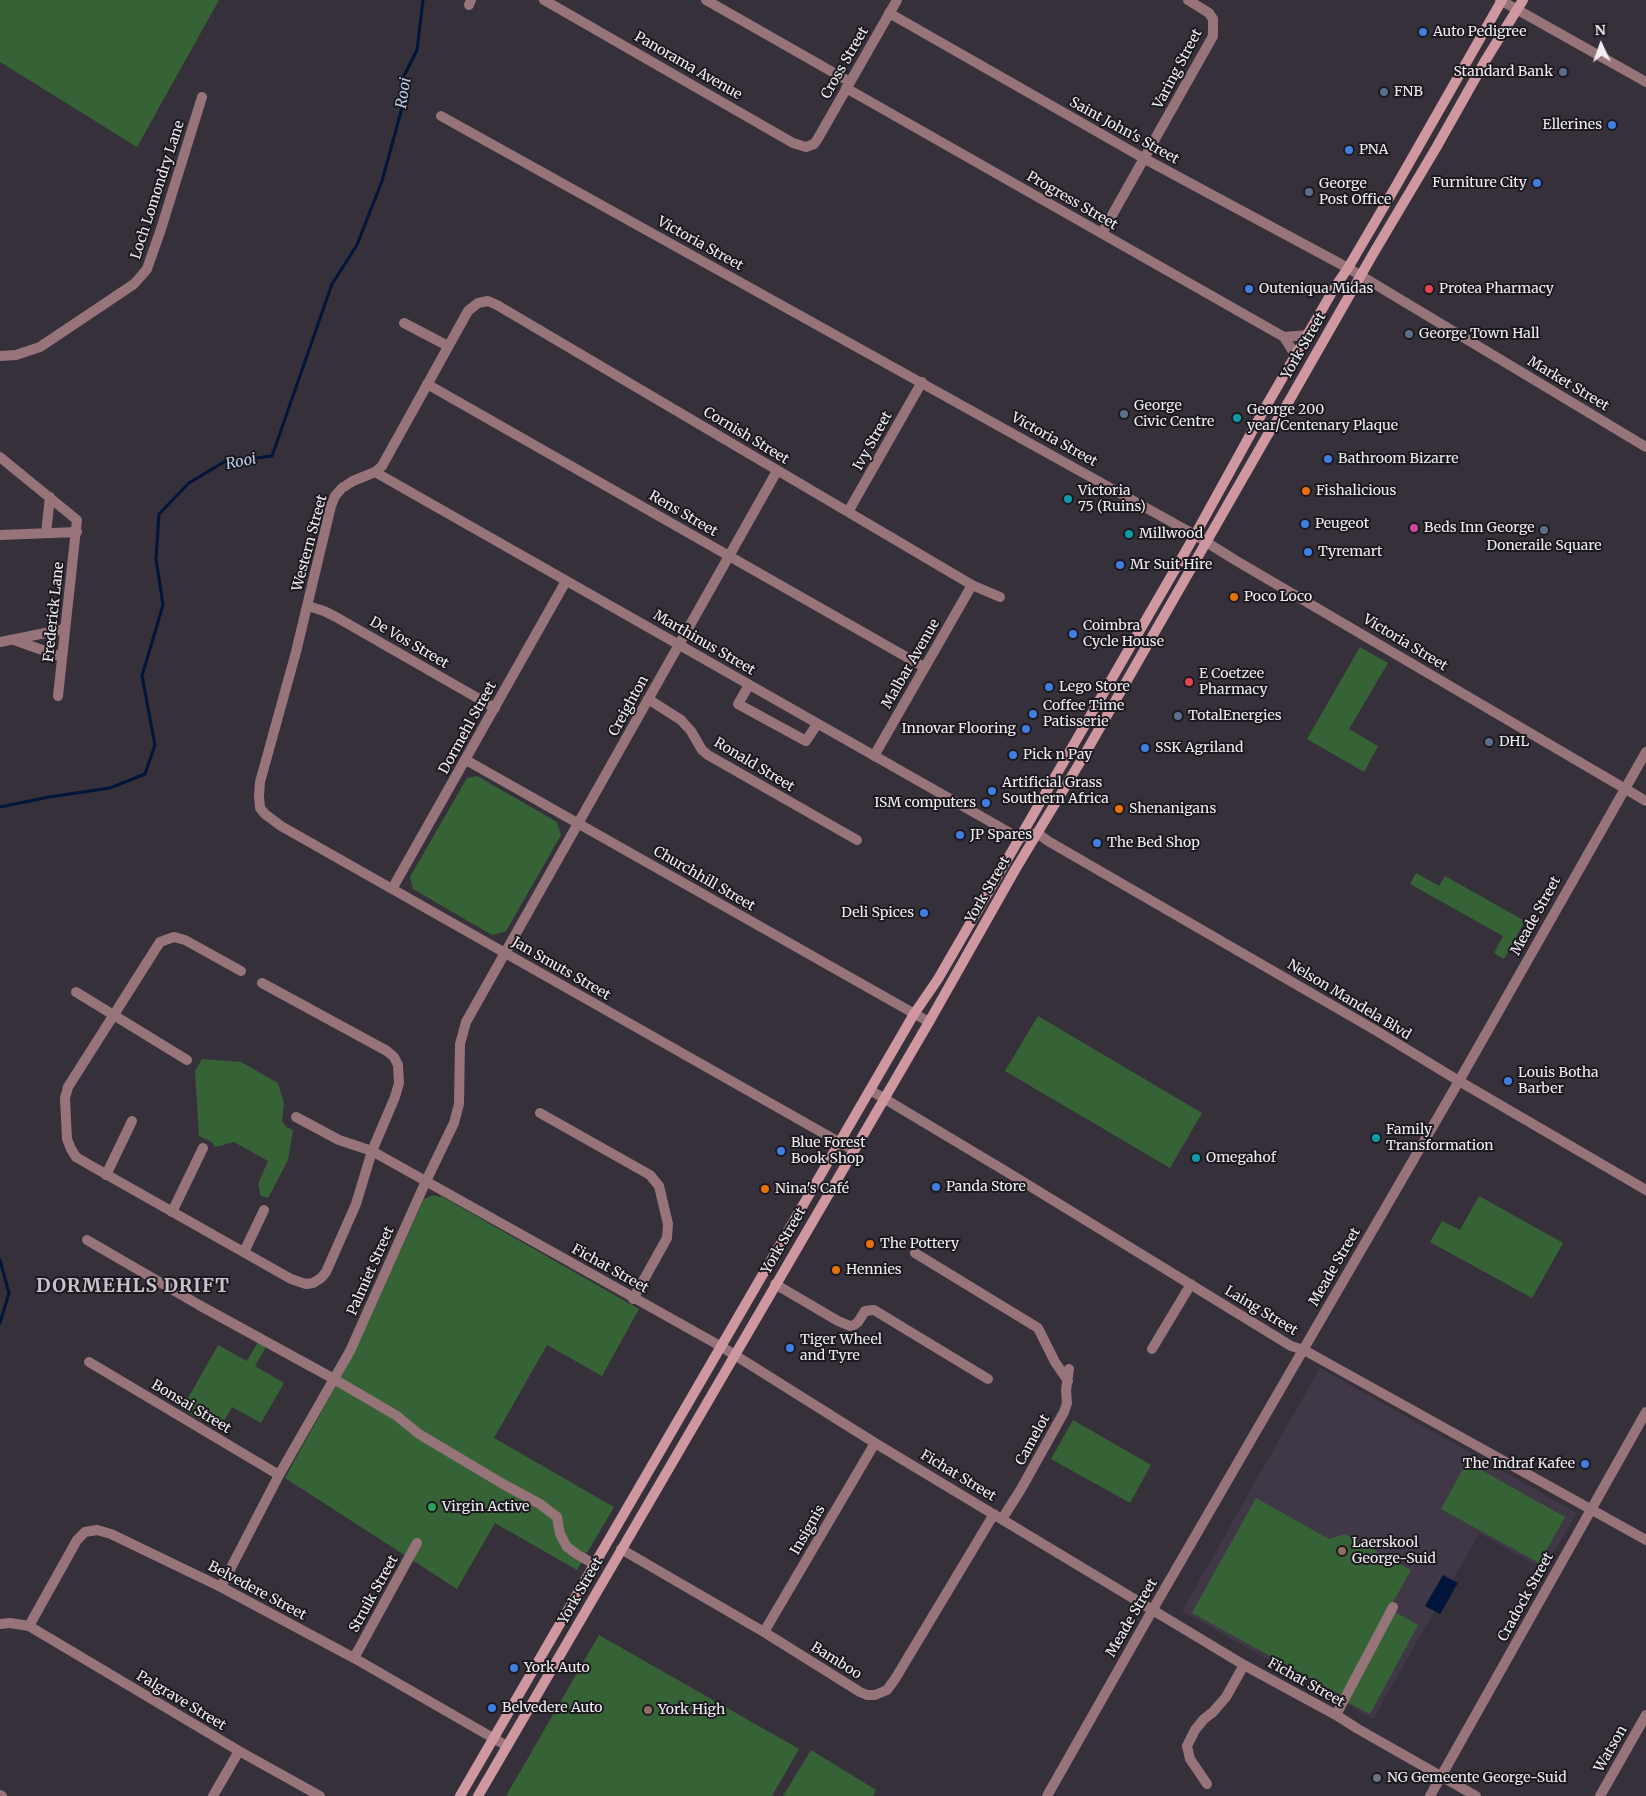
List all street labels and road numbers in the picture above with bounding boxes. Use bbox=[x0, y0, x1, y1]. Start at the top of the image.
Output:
street label: Cross Street bbox=[818, 24, 872, 102]
street label: Varing Street bbox=[1150, 26, 1206, 112]
street label: Panorama Avenue bbox=[631, 28, 745, 104]
street label: Saint John's Street bbox=[1066, 94, 1182, 168]
street label: Loch Lomondry Lane bbox=[128, 119, 188, 261]
street label: Progress Street bbox=[1024, 168, 1120, 234]
street label: Victoria Street bbox=[654, 213, 746, 275]
street label: York Street bbox=[1278, 310, 1330, 382]
street label: Market Street bbox=[1524, 353, 1612, 415]
street label: Cornish Street bbox=[700, 404, 792, 468]
street label: Ivy Street bbox=[850, 409, 896, 473]
street label: Victoria Street bbox=[1008, 409, 1100, 471]
street label: Rens Street bbox=[646, 488, 720, 540]
street label: Western Street bbox=[289, 493, 331, 593]
street label: Frederick Lane bbox=[40, 561, 68, 663]
street label: Marthinus Street bbox=[650, 607, 758, 679]
street label: Victoria Street bbox=[1360, 611, 1450, 675]
street label: De Vos Street bbox=[367, 614, 451, 672]
street label: Malbar Avenue bbox=[879, 616, 943, 712]
street label: Creighton bbox=[606, 673, 652, 739]
street label: Dormehl Street bbox=[436, 679, 500, 777]
street label: Ronald Street bbox=[711, 734, 797, 796]
street label: Churchhill Street bbox=[650, 843, 758, 915]
street label: York Street bbox=[962, 854, 1014, 926]
street label: Meade Street bbox=[1507, 874, 1565, 958]
street label: Jan Smuts Street bbox=[509, 934, 613, 1004]
street label: Nelson Mandela Blvd bbox=[1284, 956, 1414, 1044]
street label: York Street bbox=[758, 1205, 810, 1277]
street label: Palmiet Street bbox=[344, 1224, 398, 1318]
street label: Meade Street bbox=[1306, 1225, 1364, 1309]
street label: Fichat Street bbox=[569, 1241, 651, 1297]
street label: Laing Street bbox=[1221, 1283, 1301, 1339]
street label: Bonsai Street bbox=[148, 1377, 234, 1437]
street label: Camelot bbox=[1012, 1412, 1054, 1468]
street label: Fichat Street bbox=[917, 1447, 999, 1505]
street label: Insignis bbox=[787, 1502, 829, 1558]
street label: Cradock Street bbox=[1495, 1550, 1557, 1644]
street label: Struik Street bbox=[346, 1553, 402, 1635]
street label: York Street bbox=[555, 1555, 607, 1627]
street label: Belvedere Street bbox=[205, 1558, 309, 1624]
street label: Meade Street bbox=[1103, 1576, 1161, 1660]
street label: Bamboo bbox=[808, 1639, 864, 1683]
street label: Fichat Street bbox=[1265, 1655, 1347, 1711]
street label: Palgrave Street bbox=[133, 1668, 229, 1734]
street label: Watson bbox=[1591, 1723, 1631, 1775]

